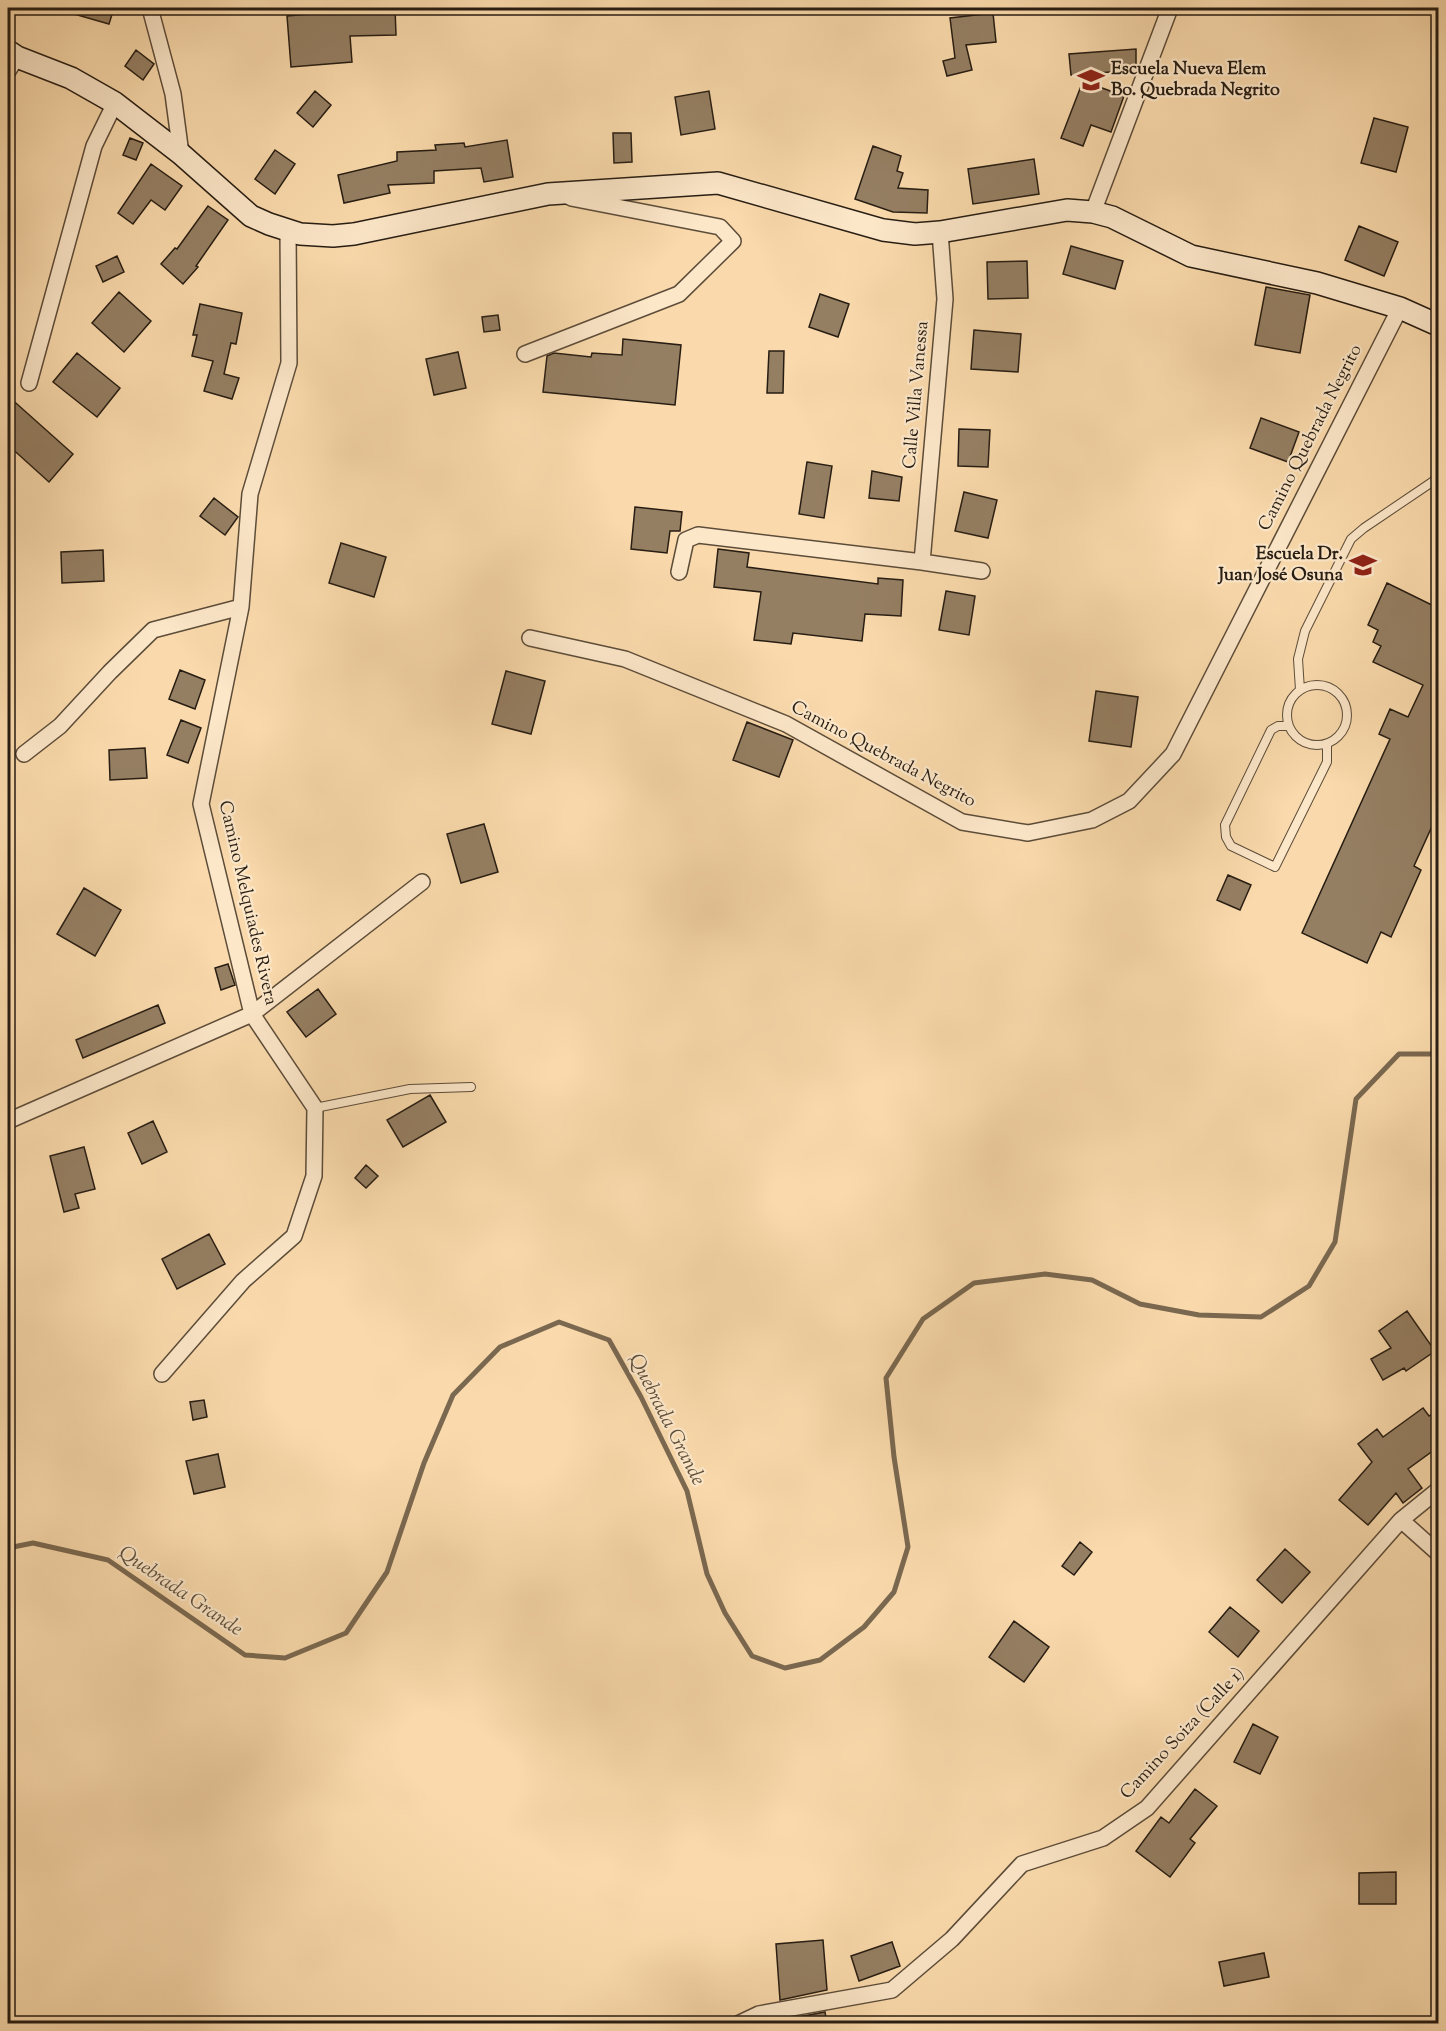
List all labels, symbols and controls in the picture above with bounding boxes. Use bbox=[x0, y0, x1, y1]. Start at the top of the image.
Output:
place label: Escuela Nueva Elem Bo. Quebrada Negrito bbox=[1111, 57, 1280, 104]
school or university icon: Escuela Nueva Elem Bo. Quebrada Negrito bbox=[1076, 65, 1106, 95]
street label: Calle Villa Vanessa bbox=[898, 320, 936, 470]
street label: Camino Quebrada Negrito bbox=[1253, 340, 1369, 536]
place label: Escuela Dr. Juan José Osuna bbox=[1217, 542, 1344, 589]
school or university icon: Escuela Dr. Juan José Osuna bbox=[1348, 550, 1378, 580]
street label: Camino Quebrada Negrito bbox=[786, 695, 980, 815]
street label: Camino Melquiades Rivera bbox=[211, 798, 283, 1008]
water label: Quebrada Grande bbox=[620, 1349, 712, 1491]
water label: Quebrada Grande bbox=[112, 1540, 248, 1644]
street label: Camino Soiza (Calle 1) bbox=[1115, 1662, 1251, 1806]

